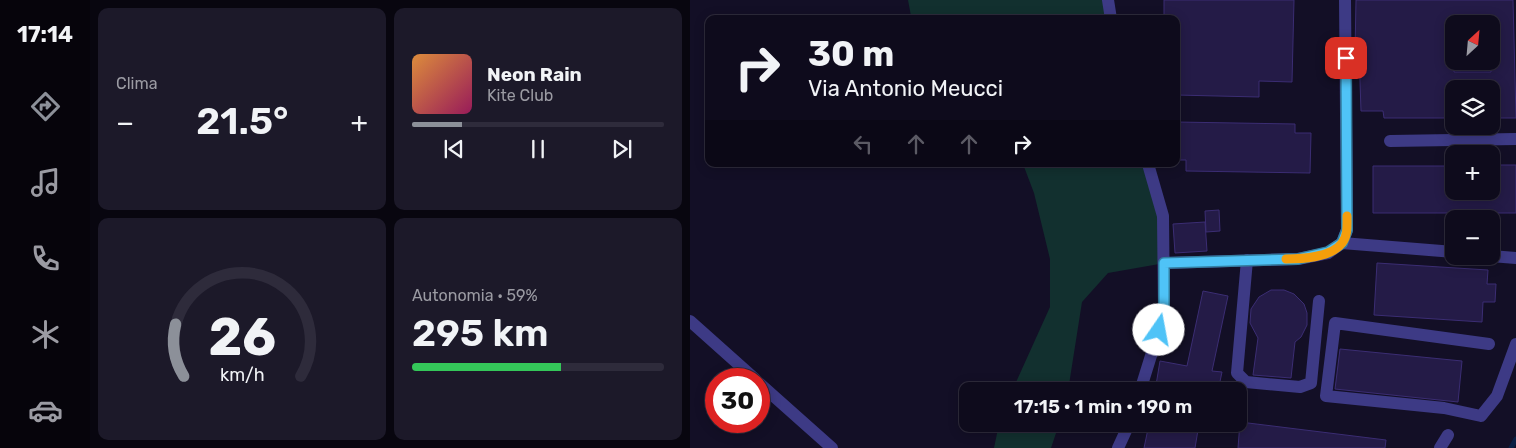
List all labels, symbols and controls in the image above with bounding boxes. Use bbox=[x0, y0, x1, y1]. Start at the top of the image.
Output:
north arrow bbox=[1445, 15, 1500, 70]
map controls bbox=[1445, 15, 1500, 265]
text: 17:14 bbox=[17, 21, 73, 48]
text: 30 m bbox=[808, 33, 894, 75]
icon: right bbox=[725, 35, 790, 100]
pin bbox=[1325, 37, 1367, 79]
icon: arrive bbox=[1332, 44, 1360, 72]
text: Neon Rain bbox=[487, 63, 582, 86]
text: Clima bbox=[116, 74, 157, 93]
text: Via Antonio Meucci bbox=[808, 75, 1003, 102]
button: layers bbox=[1445, 80, 1500, 135]
text: Kite Club bbox=[487, 86, 553, 105]
icon: directions bbox=[28, 89, 63, 124]
text: 21.5° bbox=[196, 98, 288, 144]
text: − bbox=[116, 106, 134, 139]
text: + bbox=[351, 106, 368, 139]
icon: left bbox=[849, 130, 877, 158]
icon: ahead bbox=[902, 130, 930, 158]
icon: ahead bbox=[955, 130, 983, 158]
icon: right bbox=[1008, 130, 1036, 158]
icon: previous bbox=[440, 135, 468, 163]
icon: pause bbox=[524, 135, 552, 163]
icon: next bbox=[608, 135, 636, 163]
button: + bbox=[1445, 145, 1500, 200]
icon: music bbox=[28, 165, 63, 200]
button: − bbox=[1445, 210, 1500, 265]
icon: phone bbox=[28, 241, 63, 276]
text: Autonomia · 59% bbox=[412, 286, 538, 305]
position arrow bbox=[1132, 303, 1184, 355]
text: 26 bbox=[208, 306, 276, 368]
text: 295 km bbox=[412, 310, 549, 356]
icon: climate bbox=[28, 317, 63, 352]
text: km/h bbox=[220, 364, 264, 385]
speed limit sign: 30 bbox=[705, 368, 770, 433]
icon: car bbox=[28, 393, 63, 428]
text: 17:15 · 1 min · 190 m bbox=[1014, 395, 1192, 418]

